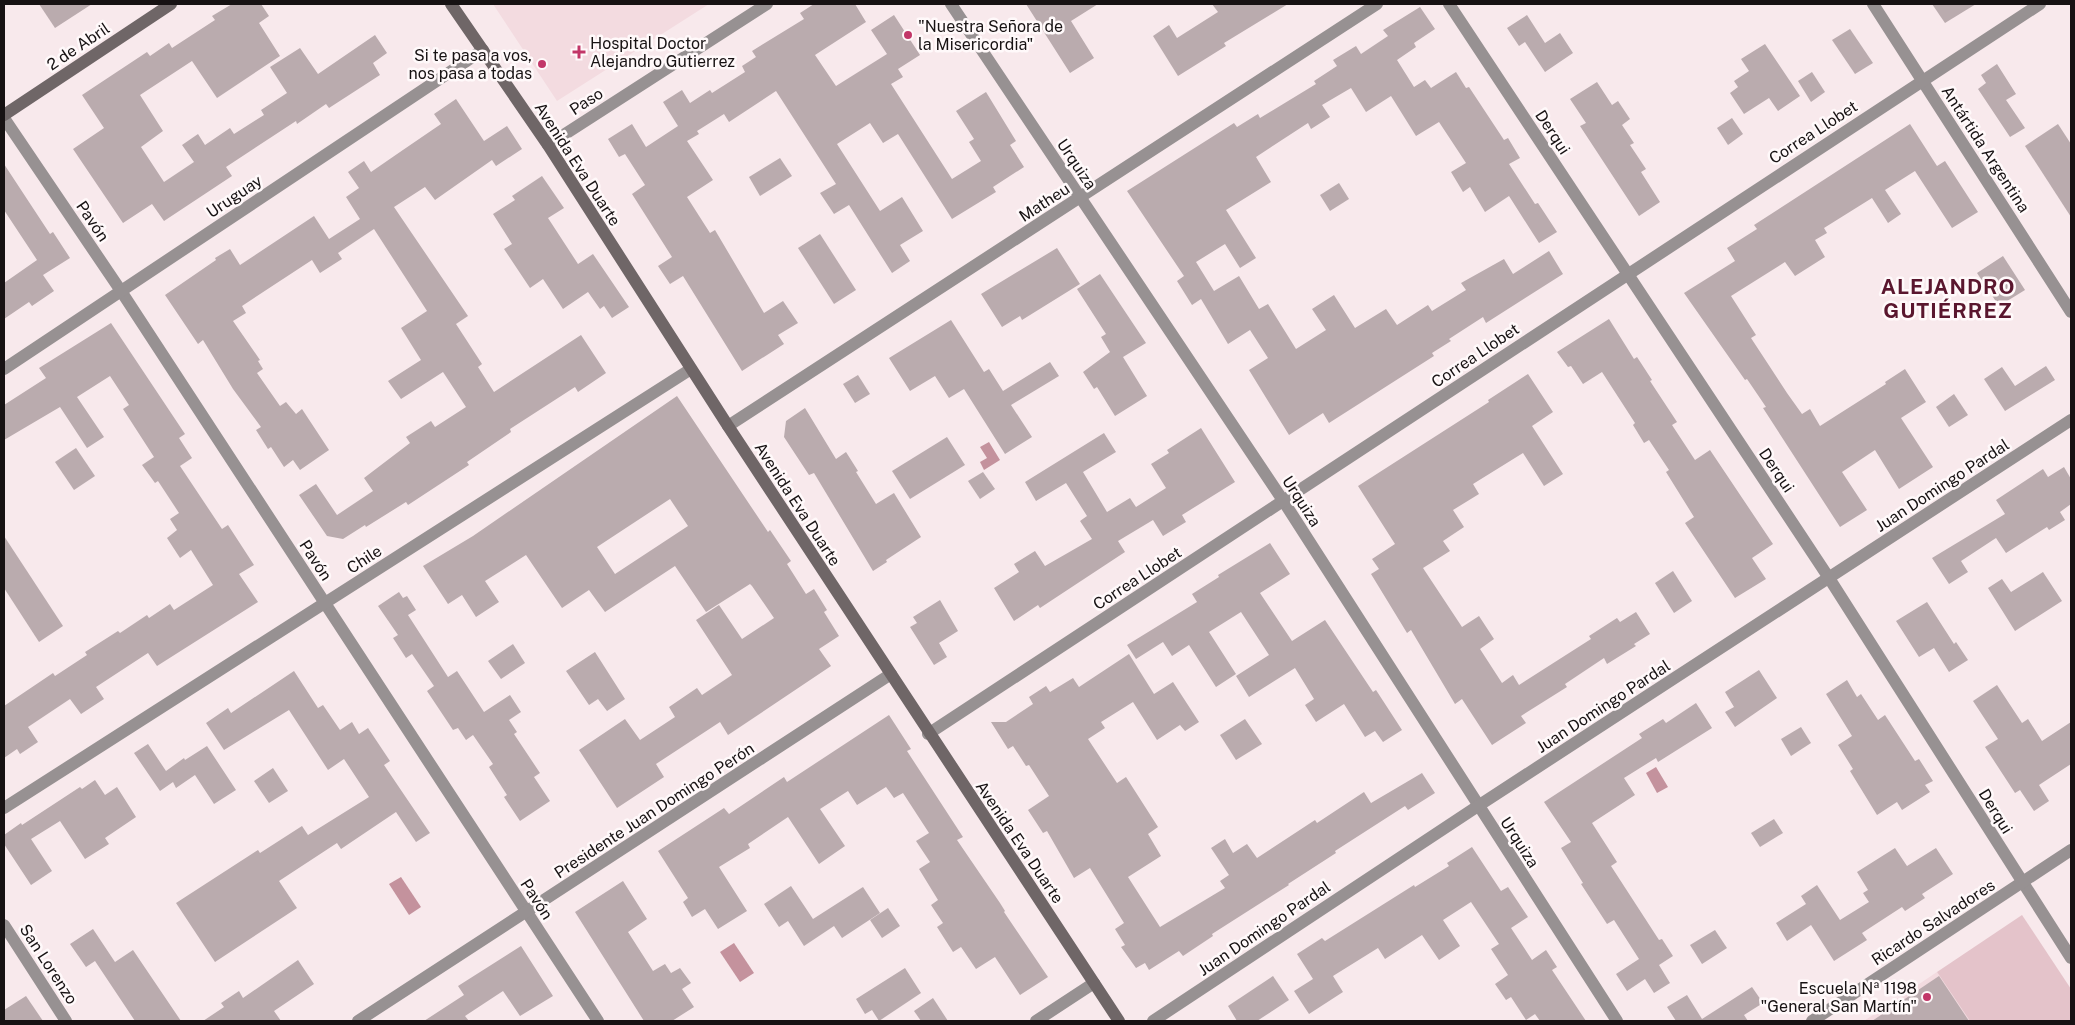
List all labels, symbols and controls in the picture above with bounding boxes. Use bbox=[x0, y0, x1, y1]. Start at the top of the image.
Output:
place label: "Nuestra Señora de la Misericordia" bbox=[918, 17, 1063, 54]
street label: 2 de Abril bbox=[43, 18, 113, 74]
marker: "Nuestra Señora de la Misericordia" bbox=[902, 29, 914, 41]
place label: Hospital Doctor Alejandro Gutierrez bbox=[590, 34, 735, 71]
marker: Hospital Doctor Alejandro Gutierrez bbox=[572, 45, 586, 59]
place label: Si te pasa a vos, nos pasa a todas bbox=[409, 46, 532, 83]
marker: Si te pasa a vos, nos pasa a todas bbox=[536, 58, 548, 70]
street label: Antártida Argentina bbox=[1938, 82, 2034, 216]
street label: Paso bbox=[566, 84, 607, 119]
street label: Correa Llobet bbox=[1766, 97, 1861, 168]
street label: Avenida Eva Duarte bbox=[531, 99, 625, 230]
street label: Derqui bbox=[1531, 106, 1574, 158]
street label: Urquiza bbox=[1053, 135, 1100, 193]
street label: Uruguay bbox=[203, 171, 266, 222]
street label: Matheu bbox=[1015, 179, 1073, 226]
street label: Pavón bbox=[72, 197, 113, 245]
district label: ALEJANDRO GUTIÉRREZ bbox=[1881, 274, 2015, 323]
street label: Correa Llobet bbox=[1428, 319, 1523, 392]
street label: Juan Domingo Pardal bbox=[1872, 435, 2013, 536]
street label: Avenida Eva Duarte bbox=[751, 439, 845, 570]
street label: Derqui bbox=[1755, 445, 1798, 496]
street label: Urquiza bbox=[1278, 472, 1325, 530]
street label: Pavón bbox=[295, 536, 336, 584]
street label: Chile bbox=[343, 541, 385, 578]
street label: Correa Llobet bbox=[1090, 543, 1185, 614]
street label: Juan Domingo Pardal bbox=[1533, 656, 1674, 757]
street label: Presidente Juan Domingo Perón bbox=[551, 739, 758, 882]
street label: Avenida Eva Duarte bbox=[972, 777, 1068, 907]
street label: Derqui bbox=[1974, 785, 2017, 837]
street label: Urquiza bbox=[1496, 813, 1543, 871]
street label: Pavón bbox=[516, 875, 557, 923]
street label: Ricardo Salvadores bbox=[1868, 875, 1999, 969]
street label: Juan Domingo Pardal bbox=[1194, 877, 1334, 980]
street label: San Lorenzo bbox=[16, 921, 82, 1008]
place label: Escuela Nª 1198 "General San Martín" bbox=[1761, 979, 1917, 1016]
marker: Escuela Nª 1198 "General San Martín" bbox=[1921, 991, 1933, 1003]

